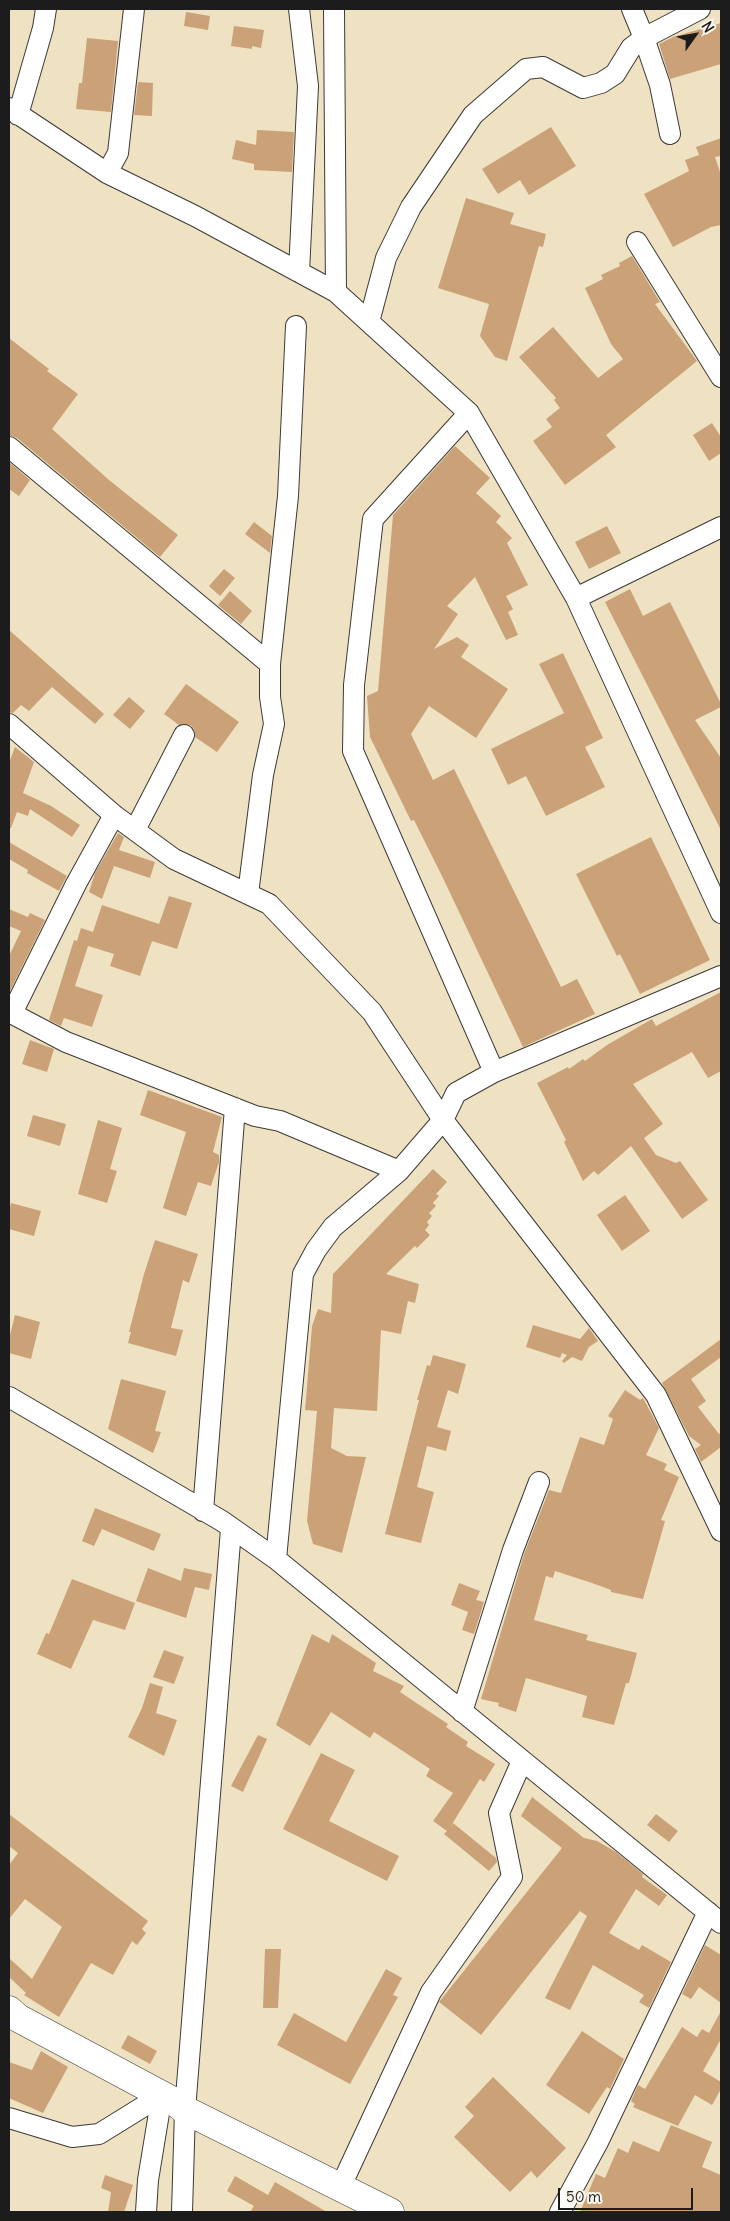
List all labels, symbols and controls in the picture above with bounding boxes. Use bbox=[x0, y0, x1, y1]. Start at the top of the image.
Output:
north arrow bbox=[670, 10, 720, 60]
text: N bbox=[698, 18, 718, 36]
scale bar bbox=[560, 2178, 695, 2210]
text: 50 m bbox=[566, 2187, 601, 2206]

